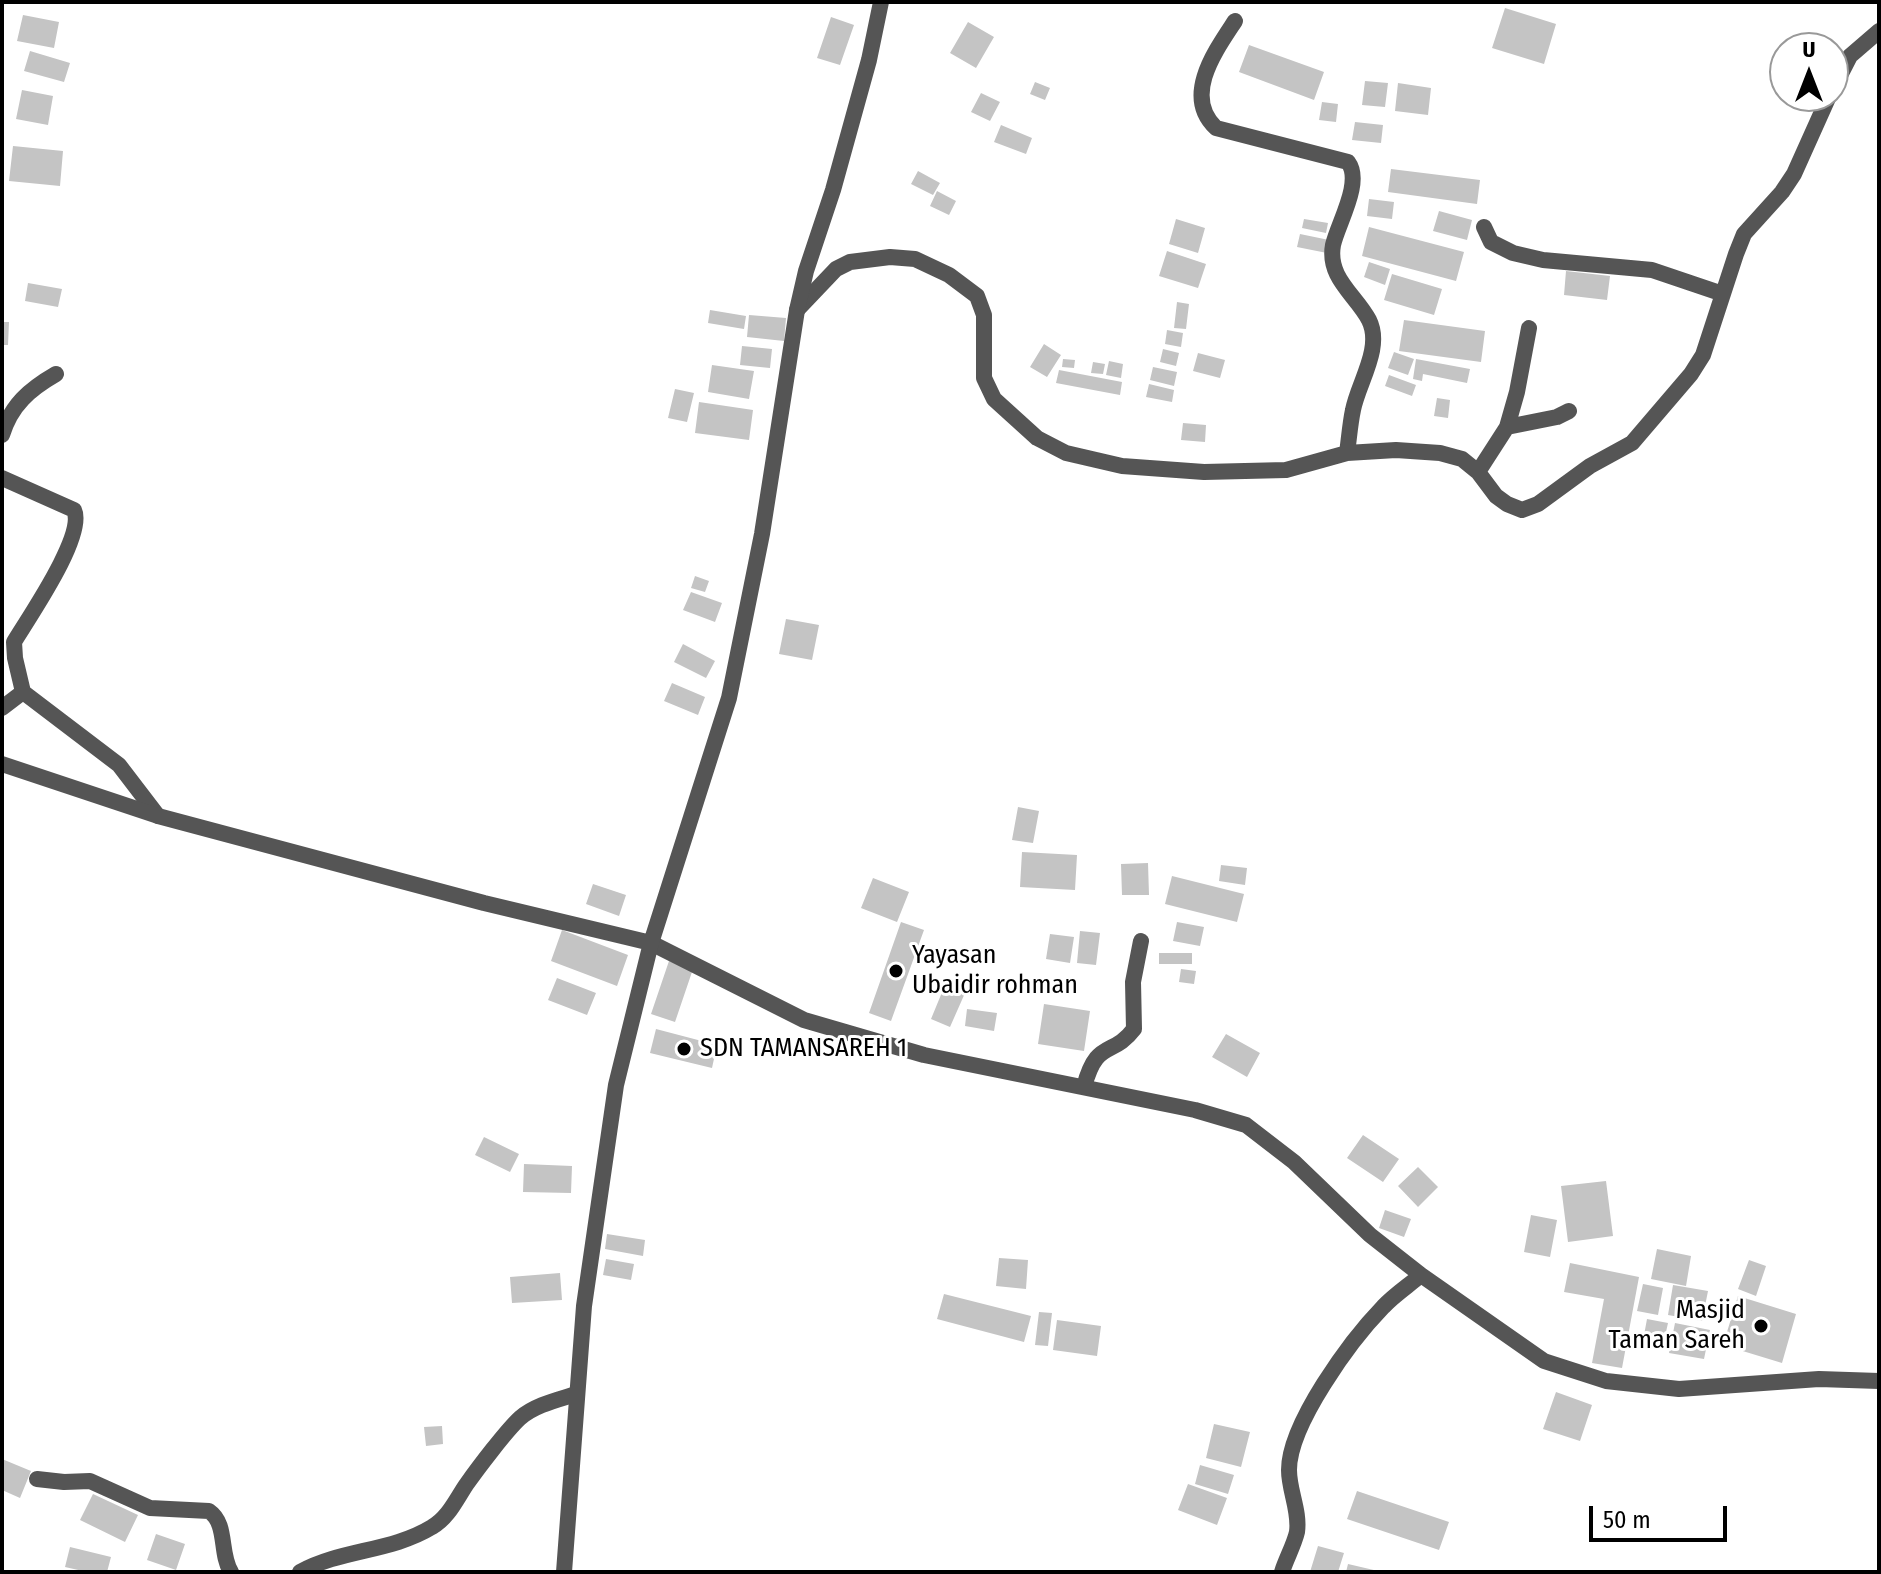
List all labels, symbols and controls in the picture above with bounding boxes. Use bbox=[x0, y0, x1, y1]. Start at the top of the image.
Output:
north arrow bbox=[1769, 32, 1849, 112]
text: U bbox=[1803, 36, 1815, 63]
place label: Yayasan Ubaidir rohman bbox=[912, 940, 1078, 1002]
marker: Yayasan Ubaidir rohman bbox=[887, 962, 905, 980]
place label: SDN TAMANSAREH 1 bbox=[700, 1033, 907, 1065]
marker: SDN TAMANSAREH 1 bbox=[675, 1040, 693, 1058]
place label: Masjid Taman Sareh bbox=[1608, 1295, 1745, 1356]
marker: Masjid Taman Sareh bbox=[1752, 1317, 1770, 1335]
scale bar bbox=[1593, 1490, 1731, 1540]
text: 50 m bbox=[1603, 1506, 1651, 1534]

